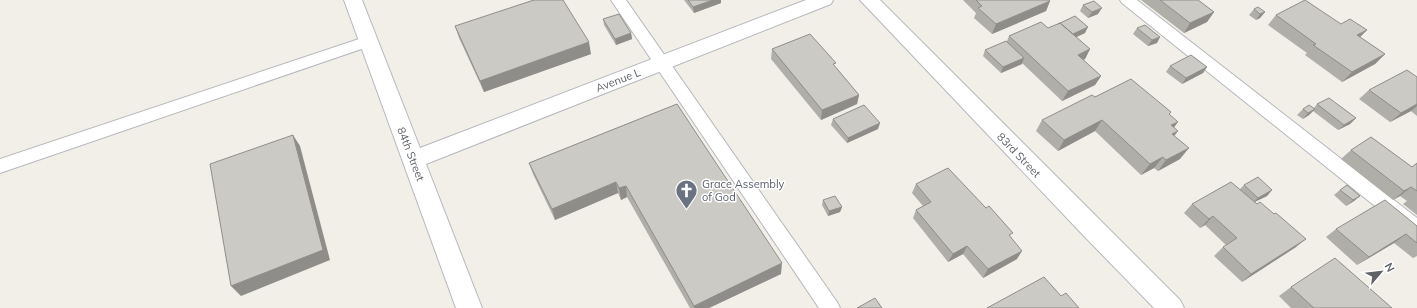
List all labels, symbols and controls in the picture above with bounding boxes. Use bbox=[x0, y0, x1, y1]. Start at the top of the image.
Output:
street label: Avenue L bbox=[593, 65, 643, 95]
street label: 84th Street bbox=[394, 125, 428, 183]
street label: 83rd Street bbox=[994, 130, 1044, 180]
church icon: Grace Assembly of God bbox=[674, 177, 700, 210]
place label: Grace Assembly of God bbox=[702, 177, 785, 204]
north arrow bbox=[1361, 252, 1401, 292]
text: N bbox=[1382, 260, 1398, 274]

